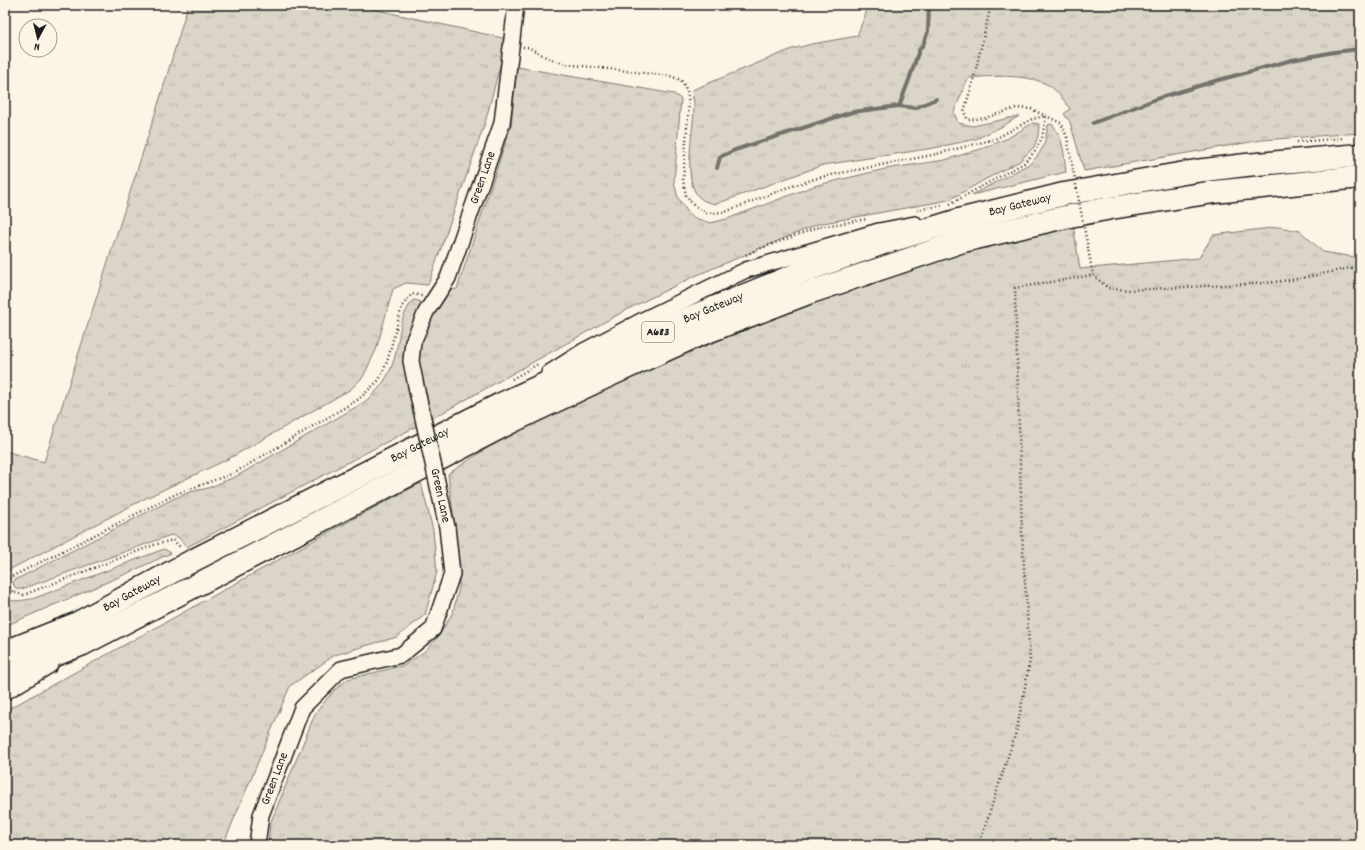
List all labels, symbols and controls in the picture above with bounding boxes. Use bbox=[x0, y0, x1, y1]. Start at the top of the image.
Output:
north arrow bbox=[18, 18, 58, 58]
text: N bbox=[33, 38, 41, 54]
street label: Green Lane bbox=[465, 148, 501, 207]
street label: Bay Gateway bbox=[987, 188, 1054, 222]
street label: Bay Gateway bbox=[680, 287, 747, 329]
road number: A683 bbox=[642, 322, 674, 342]
street label: Bay Gateway bbox=[387, 422, 453, 468]
street label: Green Lane bbox=[425, 467, 455, 525]
street label: Bay Gateway bbox=[100, 570, 165, 617]
street label: Green Lane bbox=[256, 749, 294, 808]

